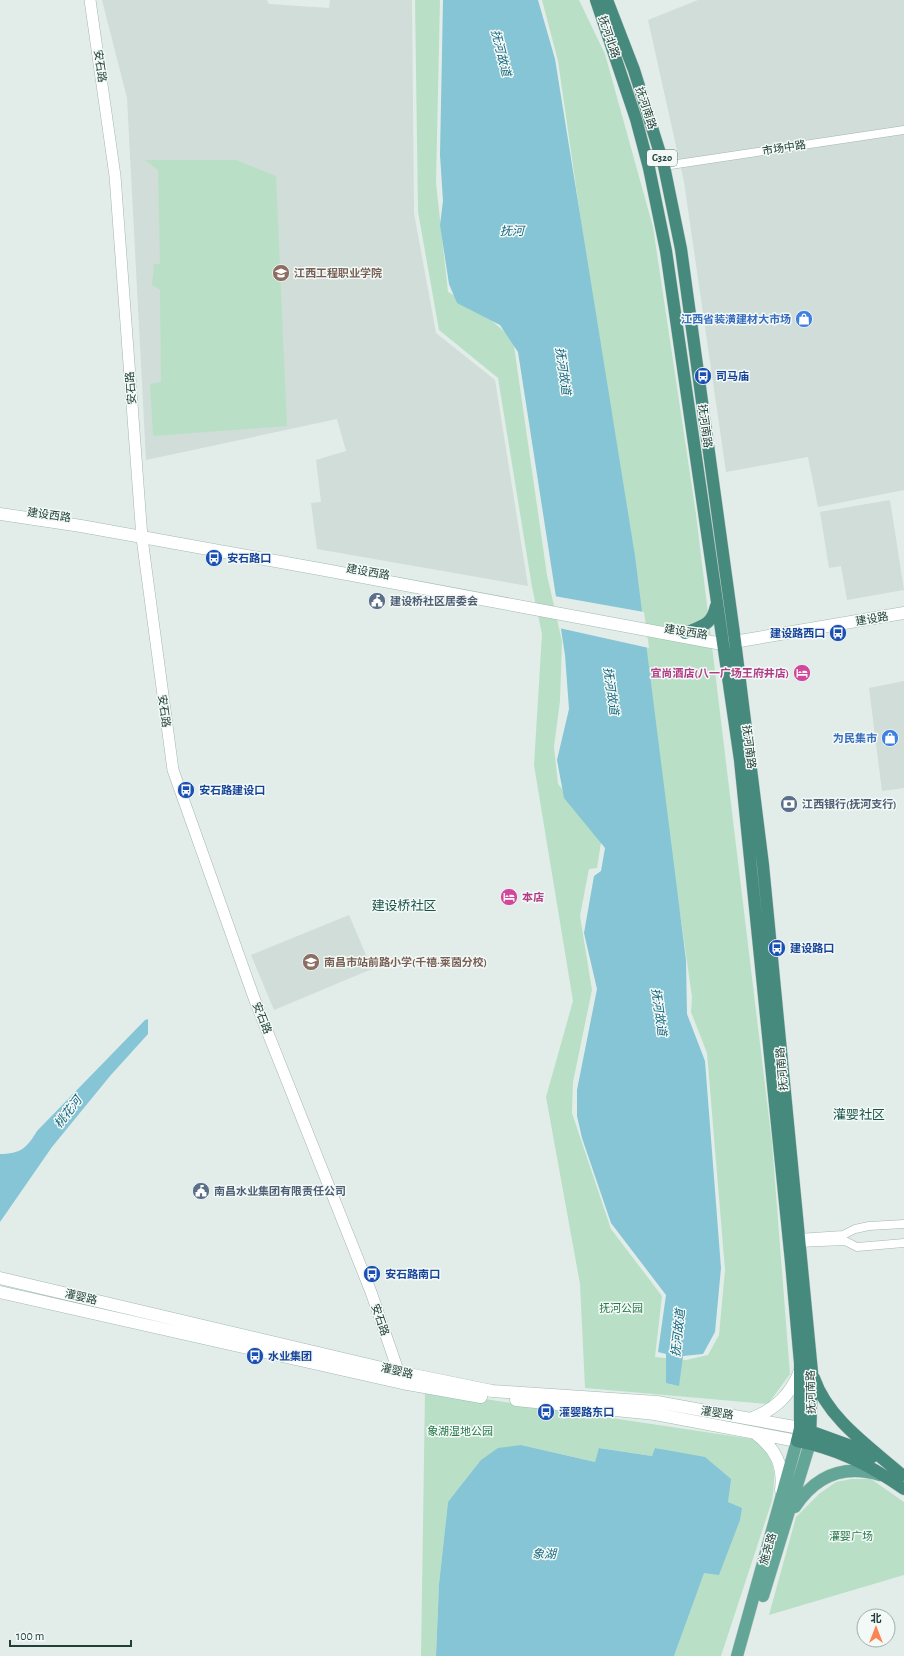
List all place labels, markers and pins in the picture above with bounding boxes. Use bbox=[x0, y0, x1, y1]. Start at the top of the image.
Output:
school or university icon: 江西工程职业学院 bbox=[271, 263, 291, 283]
place label: 江西工程职业学院 bbox=[294, 267, 382, 279]
shop icon: 江西省装潢建材大市场 bbox=[794, 309, 814, 329]
place label: 江西省装潢建材大市场 bbox=[681, 313, 791, 325]
bus stop icon: 司马庙 bbox=[693, 366, 713, 386]
place label: 司马庙 bbox=[716, 370, 749, 382]
bus stop icon: 安石路口 bbox=[204, 548, 224, 568]
place label: 安石路口 bbox=[227, 552, 271, 564]
public building icon: 建设桥社区居委会 bbox=[367, 591, 387, 611]
place label: 建设桥社区居委会 bbox=[390, 595, 478, 607]
bus stop icon: 建设路西口 bbox=[828, 623, 848, 643]
place label: 建设路西口 bbox=[770, 627, 825, 639]
hotel icon: 宜尚酒店(八一广场王府井店) bbox=[792, 663, 812, 683]
place label: 宜尚酒店(八一广场王府井店) bbox=[650, 667, 789, 679]
shop icon: 为民集市 bbox=[880, 728, 900, 748]
place label: 为民集市 bbox=[833, 732, 877, 744]
bus stop icon: 安石路建设口 bbox=[176, 780, 196, 800]
place label: 安石路建设口 bbox=[199, 784, 265, 796]
bank icon: 江西银行(抚河支行) bbox=[779, 794, 799, 814]
place label: 江西银行(抚河支行) bbox=[802, 798, 897, 810]
hotel icon: 本店 bbox=[499, 887, 519, 907]
place label: 本店 bbox=[522, 891, 544, 903]
bus stop icon: 建设路口 bbox=[767, 938, 787, 958]
place label: 建设路口 bbox=[790, 942, 834, 954]
school or university icon: 南昌市站前路小学(千禧·莱茵分校) bbox=[301, 952, 321, 972]
place label: 南昌市站前路小学(千禧·莱茵分校) bbox=[324, 956, 487, 968]
public building icon: 南昌水业集团有限责任公司 bbox=[191, 1181, 211, 1201]
place label: 南昌水业集团有限责任公司 bbox=[214, 1185, 346, 1197]
bus stop icon: 安石路南口 bbox=[362, 1264, 382, 1284]
place label: 安石路南口 bbox=[385, 1268, 440, 1280]
bus stop icon: 水业集团 bbox=[245, 1346, 265, 1366]
place label: 水业集团 bbox=[268, 1350, 312, 1362]
bus stop icon: 灌婴路东口 bbox=[536, 1402, 556, 1422]
place label: 灌婴路东口 bbox=[559, 1406, 614, 1418]

